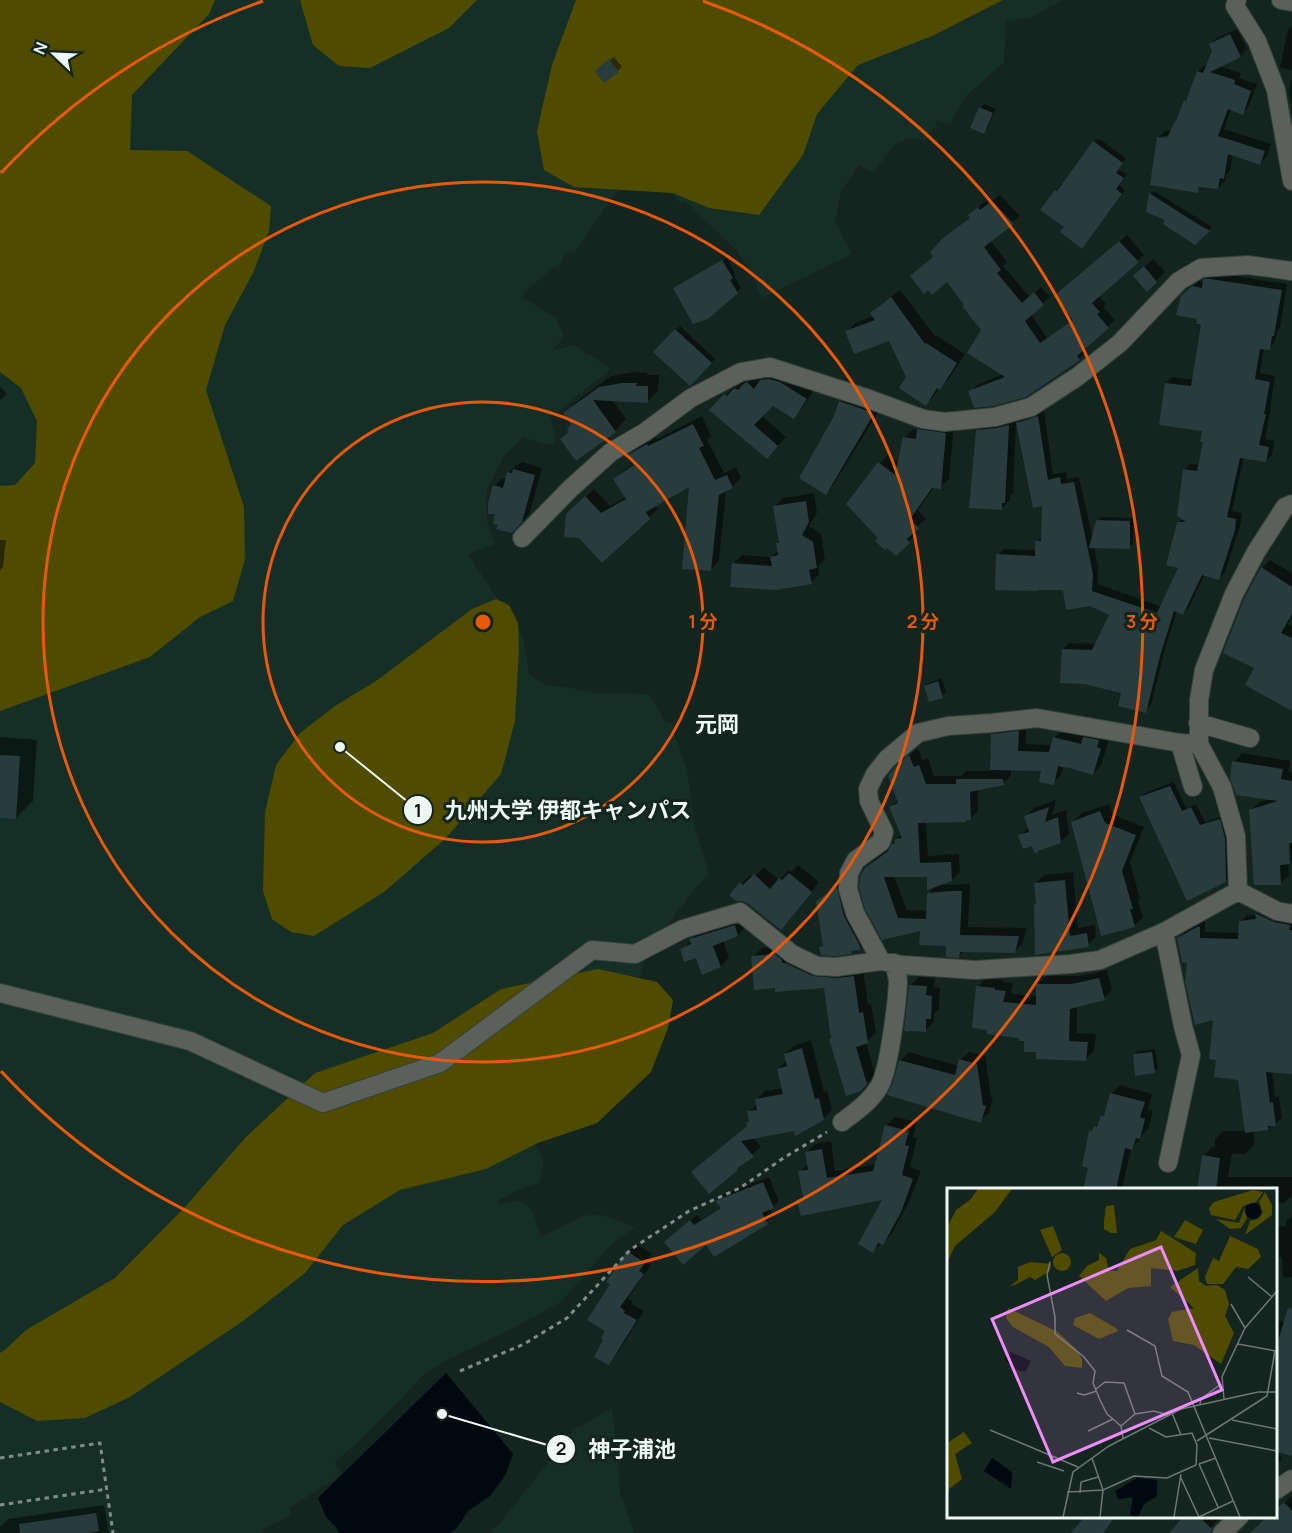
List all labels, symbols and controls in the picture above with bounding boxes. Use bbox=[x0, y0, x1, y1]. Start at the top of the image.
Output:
north arrow bbox=[24, 24, 84, 84]
text: N bbox=[28, 39, 53, 58]
text: 1 分 bbox=[688, 609, 718, 633]
text: 2 分 bbox=[907, 609, 939, 633]
text: 3 分 bbox=[1126, 609, 1158, 633]
centre of rings bbox=[473, 612, 493, 632]
district label: 元岡 bbox=[695, 709, 739, 739]
callout: 九州大学 伊都キャンパス bbox=[403, 790, 703, 830]
text: 九州大学 伊都キャンパス bbox=[445, 795, 691, 825]
text: 1 bbox=[414, 798, 422, 822]
inset map bbox=[947, 1188, 1277, 1518]
callout: 神子浦池 bbox=[546, 1429, 688, 1469]
text: 神子浦池 bbox=[588, 1434, 676, 1464]
text: 2 bbox=[556, 1436, 566, 1460]

